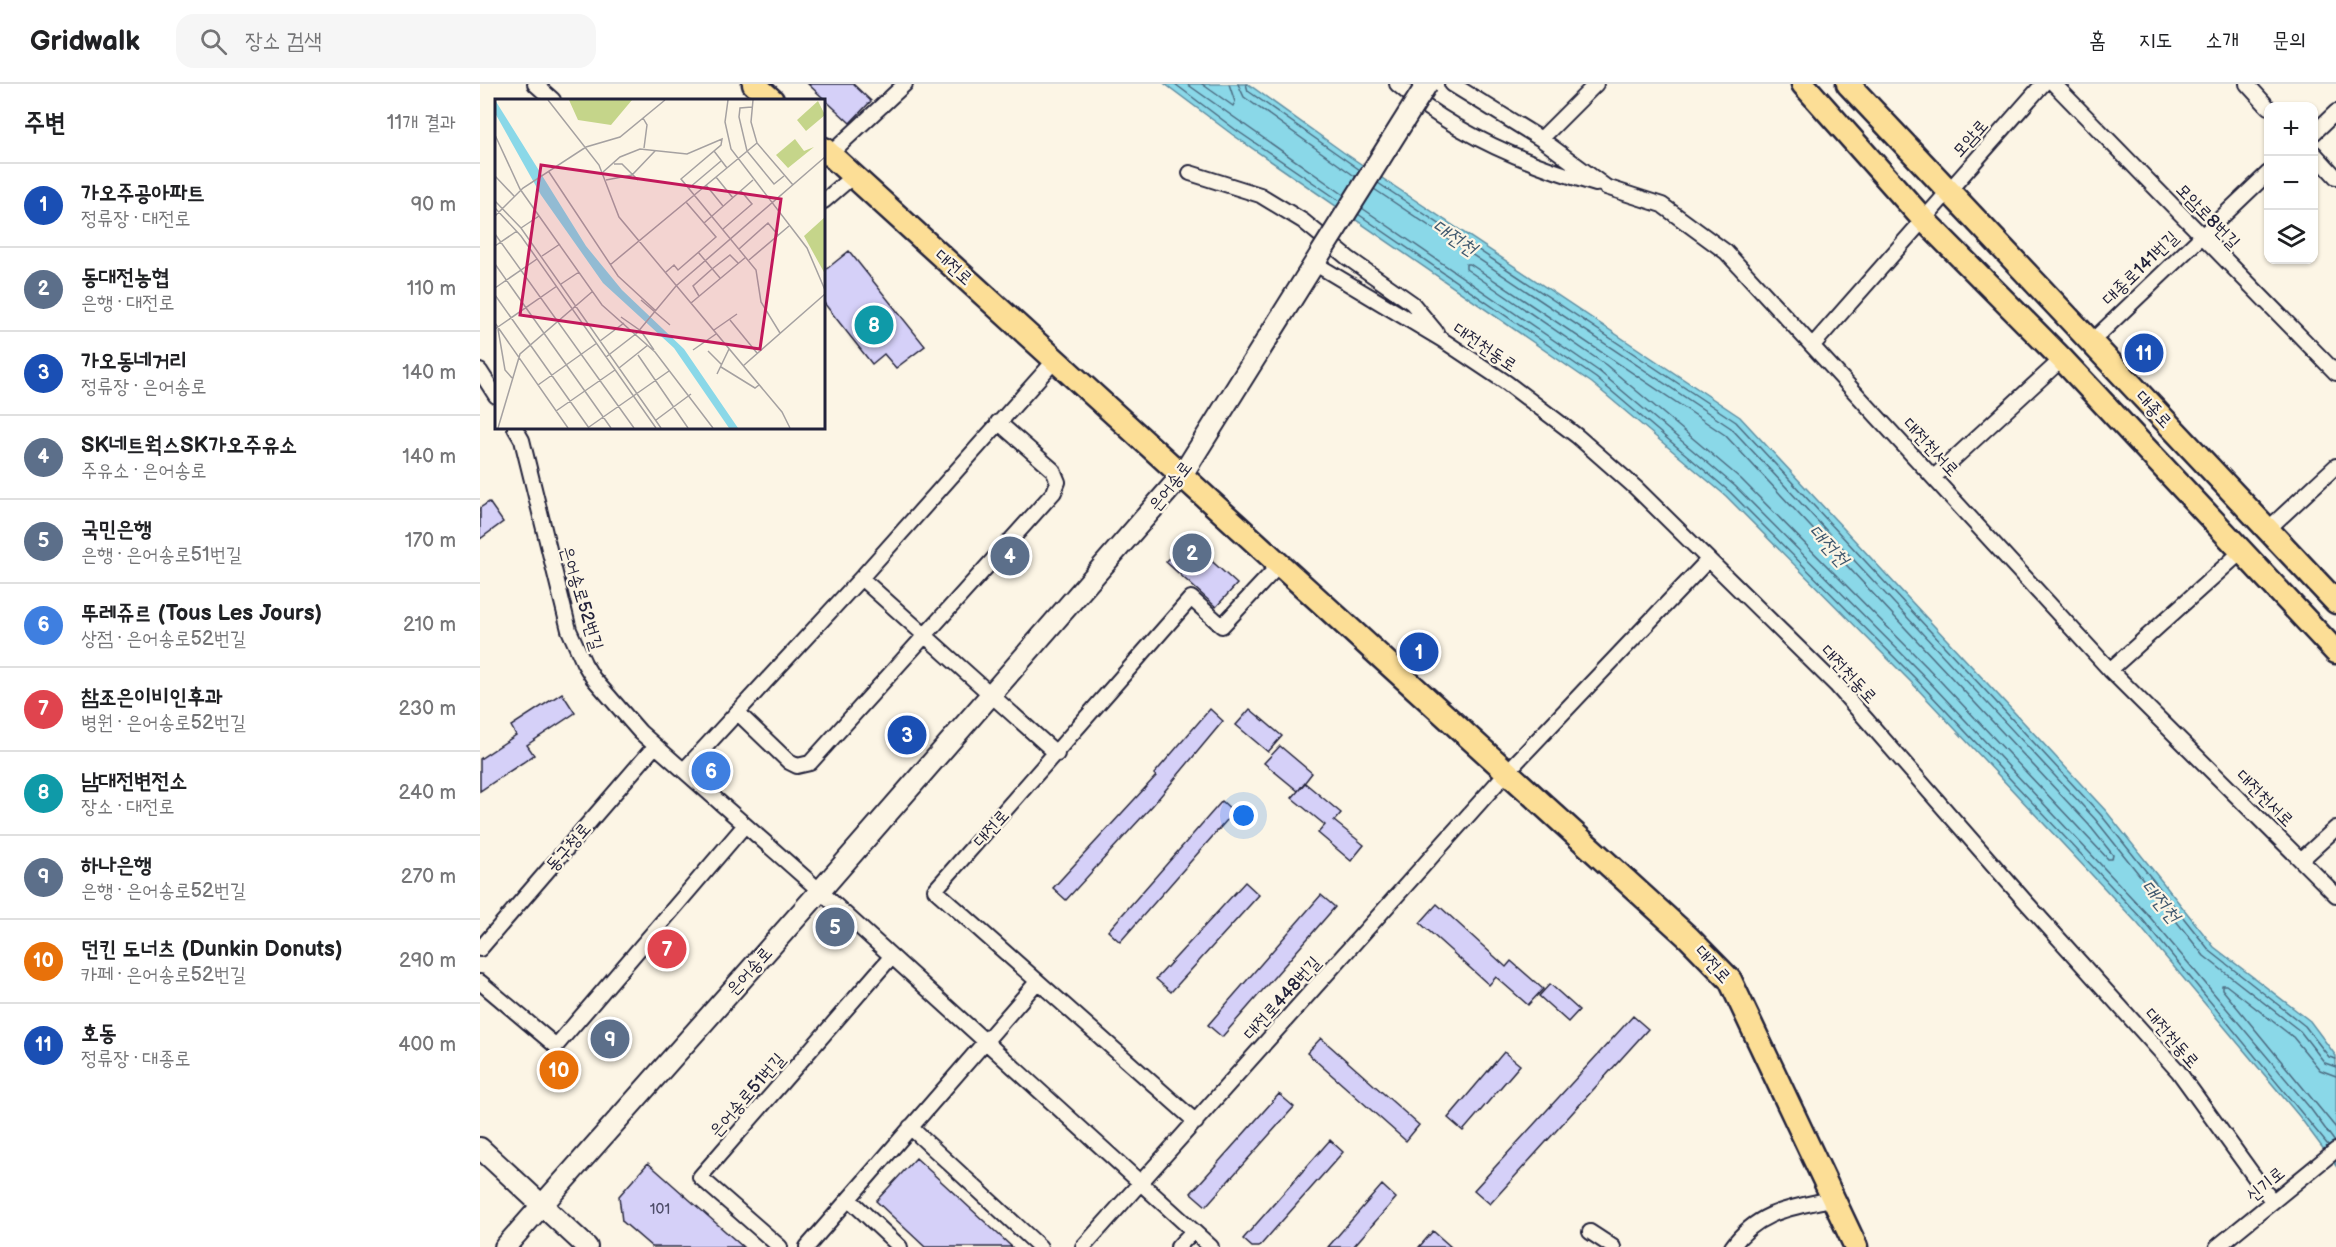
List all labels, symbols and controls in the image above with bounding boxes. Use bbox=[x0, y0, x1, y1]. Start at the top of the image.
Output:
search box bbox=[176, 14, 596, 68]
text: Gridwalk bbox=[30, 25, 140, 58]
icon: search bbox=[197, 25, 230, 58]
text: 장소 검색 bbox=[245, 28, 322, 55]
text: 홈 bbox=[2089, 28, 2106, 53]
text: 지도 bbox=[2139, 28, 2172, 53]
text: 소개 bbox=[2205, 28, 2239, 53]
text: 문의 bbox=[2272, 28, 2306, 53]
inset map bbox=[495, 99, 825, 429]
map controls bbox=[2264, 102, 2318, 264]
button: + bbox=[2264, 102, 2318, 156]
text: 주변 bbox=[24, 108, 66, 139]
text: 11개 결과 bbox=[387, 111, 456, 135]
street label: 모암로 bbox=[1948, 115, 1993, 162]
button: − bbox=[2264, 156, 2318, 210]
street label: 모암로8번길 bbox=[2171, 179, 2244, 254]
text: 가오주공아파트 bbox=[81, 180, 205, 207]
text: 1 bbox=[39, 193, 48, 217]
text: 90 m bbox=[411, 193, 456, 217]
text: 정류장 · 대전로 bbox=[81, 207, 191, 231]
button: layers bbox=[2264, 210, 2318, 264]
water label: 대전천 bbox=[1428, 214, 1483, 262]
street label: 대종로141번길 bbox=[2098, 227, 2183, 310]
street label: 대전로 bbox=[930, 245, 977, 290]
text: 동대전농협 bbox=[81, 264, 170, 291]
text: 2 bbox=[38, 277, 49, 301]
text: 110 m bbox=[407, 277, 456, 301]
text: 은행 · 대전로 bbox=[81, 291, 175, 315]
pin: 8 bbox=[854, 302, 894, 348]
street label: 대전천동로 bbox=[1449, 318, 1521, 376]
pin: 11 bbox=[2124, 330, 2164, 376]
text: 가오동네거리 bbox=[81, 348, 187, 375]
text: 3 bbox=[38, 361, 49, 385]
text: 140 m bbox=[402, 361, 456, 385]
text: 정류장 · 은어송로 bbox=[81, 375, 207, 399]
street label: 대종로 bbox=[2131, 386, 2176, 432]
street label: 대전천서로 bbox=[1898, 414, 1963, 481]
text: SK네트웍스SK가오주유소 bbox=[81, 432, 297, 459]
text: 4 bbox=[38, 445, 49, 469]
text: 140 m bbox=[402, 445, 456, 469]
street label: 은어송로 bbox=[1144, 457, 1197, 516]
text: 주유소 · 은어송로 bbox=[81, 459, 207, 483]
text: 국민은행 bbox=[81, 516, 152, 543]
water label: 대전천 bbox=[1803, 520, 1855, 573]
text: 5 bbox=[38, 529, 49, 553]
text: 170 m bbox=[405, 529, 456, 553]
pin: 2 bbox=[1172, 530, 1212, 576]
pin: 4 bbox=[990, 534, 1030, 578]
text: 은행 · 은어송로51번길 bbox=[81, 543, 242, 567]
street label: 은어송로52번길 bbox=[556, 544, 607, 653]
text: 뚜레쥬르 (Tous Les Jours) bbox=[81, 600, 322, 627]
text: 6 bbox=[37, 613, 50, 637]
text: 210 m bbox=[403, 613, 456, 637]
text: 상점 · 은어송로52번길 bbox=[81, 627, 246, 651]
pin: 1 bbox=[1400, 630, 1438, 674]
street label: 대전천동로 bbox=[1816, 641, 1881, 708]
text: 참조은이비인후과 bbox=[81, 684, 223, 711]
text: 7 bbox=[38, 697, 49, 721]
text: 230 m bbox=[399, 697, 456, 721]
text: 병원 · 은어송로52번길 bbox=[81, 711, 246, 735]
pin: 3 bbox=[888, 712, 926, 758]
pin: 6 bbox=[692, 748, 730, 794]
street label: 대전천서로 bbox=[2232, 765, 2298, 831]
text: 남대전변전소 bbox=[81, 768, 187, 795]
text: 8 bbox=[37, 781, 50, 805]
text: 240 m bbox=[399, 781, 456, 805]
text: 장소 · 대전로 bbox=[81, 795, 175, 819]
your location bbox=[1229, 801, 1258, 830]
street label: 대전로 bbox=[969, 805, 1014, 852]
street label: 동구청로 bbox=[541, 819, 595, 876]
text: 하나은행 bbox=[81, 852, 152, 879]
text: 9 bbox=[38, 865, 49, 889]
text: 270 m bbox=[401, 865, 456, 889]
water label: 대전천 bbox=[2136, 875, 2186, 929]
text: 은행 · 은어송로52번길 bbox=[81, 879, 246, 903]
pin: 5 bbox=[816, 904, 854, 950]
pin: 7 bbox=[648, 926, 687, 972]
text: 던킨 도너츠 (Dunkin Donuts) bbox=[81, 936, 343, 963]
street label: 대전로 bbox=[1690, 941, 1735, 988]
street label: 은어송로 bbox=[722, 943, 777, 1000]
text: 10 bbox=[33, 949, 54, 973]
text: 290 m bbox=[399, 949, 456, 973]
street label: 대전로448번길 bbox=[1239, 952, 1326, 1044]
text: 카페 · 은어송로52번길 bbox=[81, 963, 246, 987]
street label: 대전천동로 bbox=[2140, 1004, 2203, 1073]
pin: 9 bbox=[590, 1016, 630, 1062]
text: 호동 bbox=[81, 1020, 116, 1047]
text: 11 bbox=[35, 1033, 52, 1057]
text: 400 m bbox=[398, 1033, 456, 1057]
text: 정류장 · 대종로 bbox=[81, 1047, 191, 1071]
pin: 10 bbox=[540, 1048, 578, 1092]
street label: 은어송로51번길 bbox=[705, 1049, 790, 1142]
street label: 신기로 bbox=[2242, 1163, 2289, 1206]
house number: 101 bbox=[650, 1200, 670, 1219]

